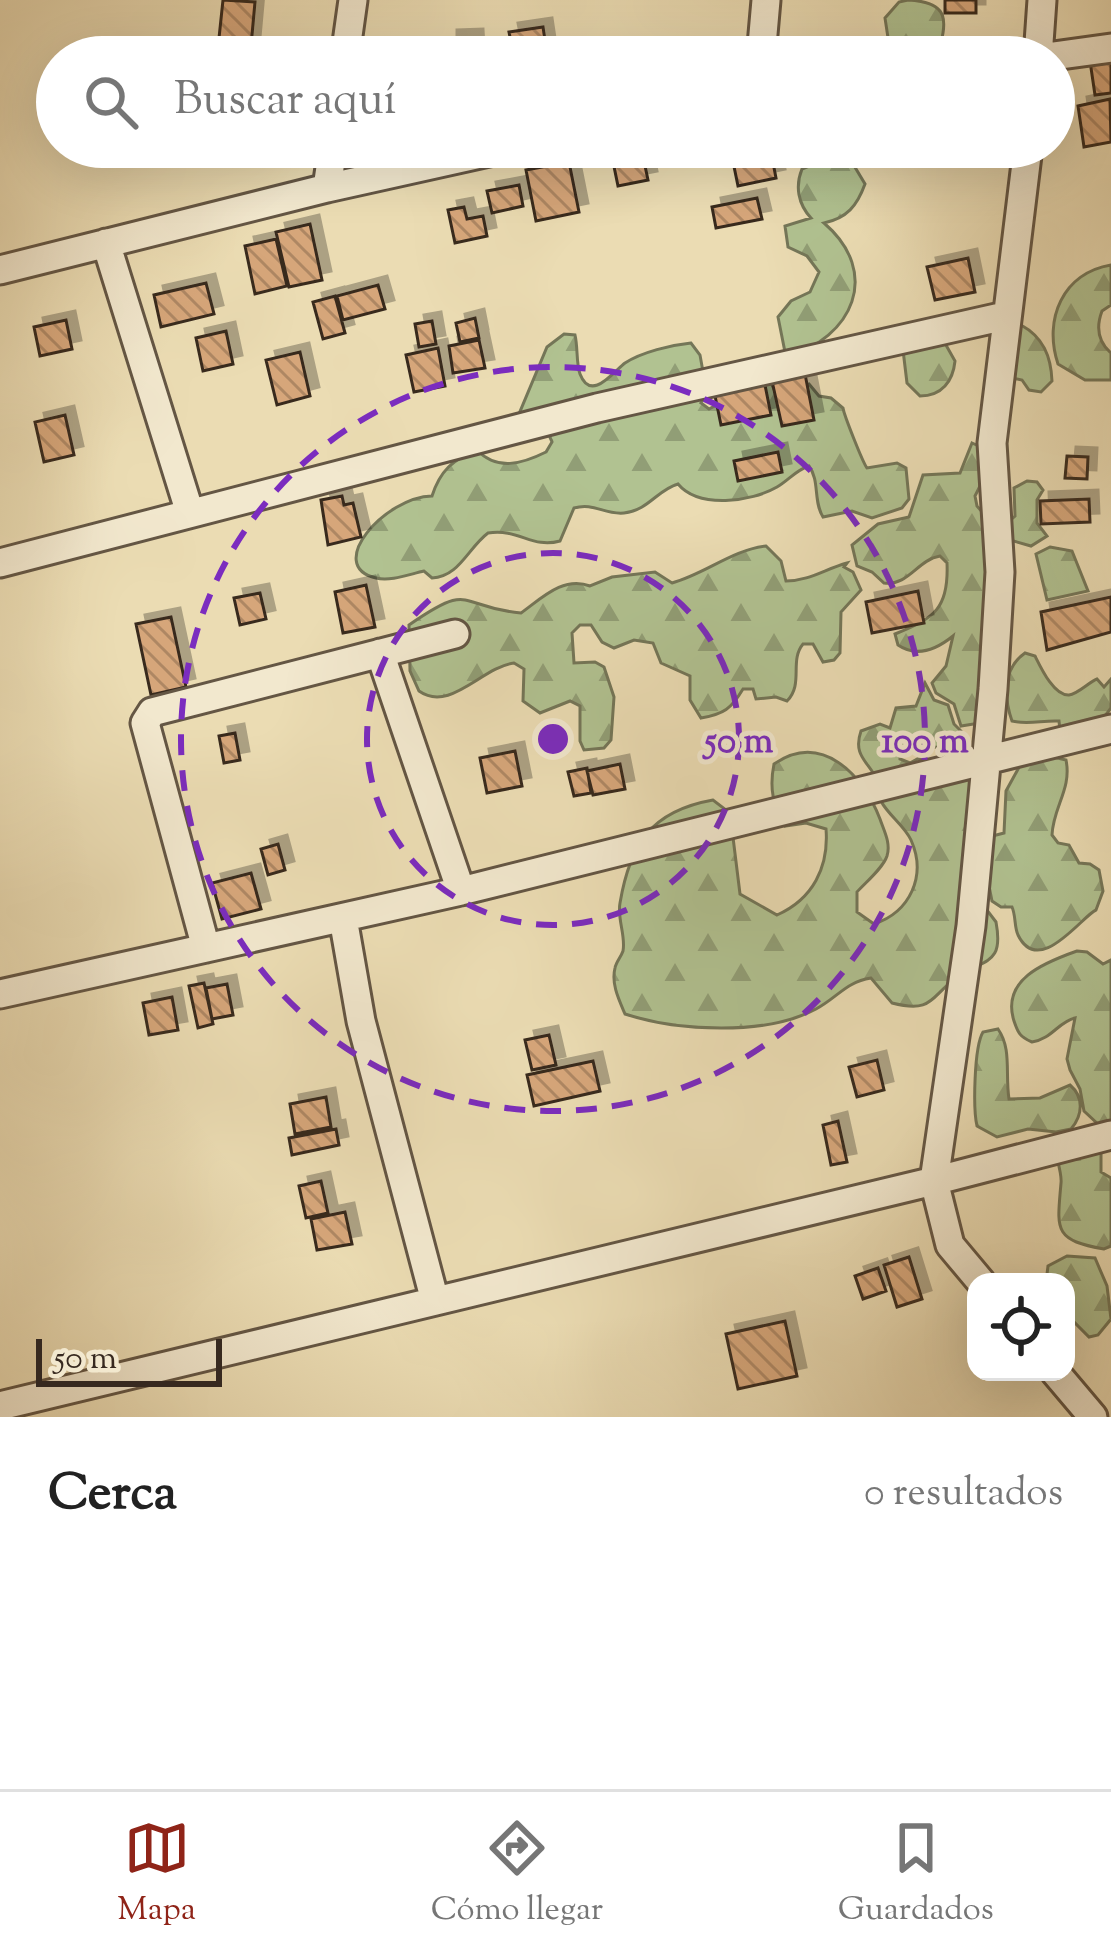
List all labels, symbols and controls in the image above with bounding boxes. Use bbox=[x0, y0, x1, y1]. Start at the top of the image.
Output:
search box bbox=[36, 36, 1075, 168]
icon: search bbox=[78, 69, 144, 135]
text: Buscar aquí bbox=[174, 70, 396, 135]
text: 50 m bbox=[702, 717, 774, 769]
text: 100 m bbox=[881, 717, 969, 769]
centre of rings bbox=[532, 718, 574, 760]
map controls bbox=[967, 1273, 1075, 1381]
button: locate bbox=[967, 1273, 1075, 1381]
scale bar bbox=[36, 1333, 222, 1386]
text: 50 m bbox=[54, 1336, 117, 1384]
text: Cerca bbox=[48, 1459, 177, 1532]
text: 0 resultados bbox=[864, 1467, 1063, 1523]
tab: Mapa bbox=[117, 1815, 196, 1935]
tab: Cómo llegar bbox=[431, 1815, 603, 1935]
tab: Guardados bbox=[838, 1815, 994, 1935]

